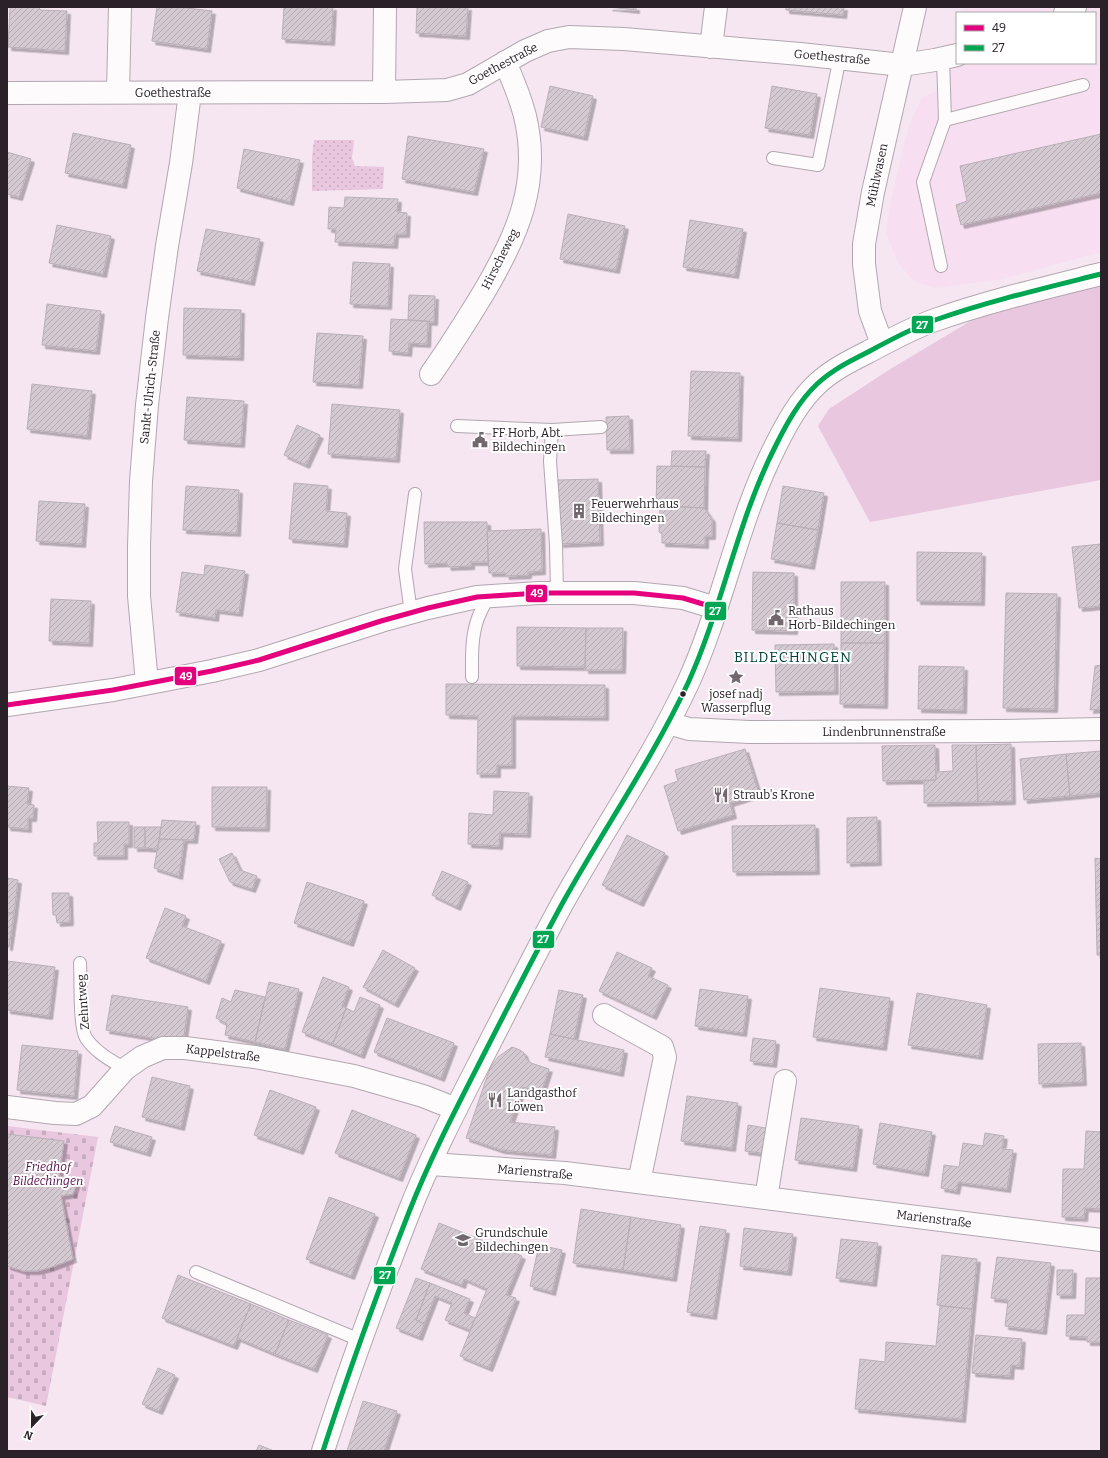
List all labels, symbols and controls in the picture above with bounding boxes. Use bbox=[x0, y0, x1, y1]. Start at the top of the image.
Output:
legend bbox=[956, 12, 1096, 64]
text: 49 bbox=[992, 21, 1006, 35]
street label: Goethestraße bbox=[466, 40, 540, 88]
text: 27 bbox=[992, 41, 1004, 55]
street label: Goethestraße bbox=[793, 47, 871, 67]
street label: Goethestraße bbox=[135, 86, 211, 100]
street label: Mühlwasen bbox=[863, 142, 891, 208]
street label: Hirscheweg bbox=[479, 226, 521, 292]
line badge: 27 bbox=[911, 315, 934, 334]
text: 27 bbox=[916, 319, 928, 332]
street label: Sankt-Ulrich-Straße bbox=[137, 329, 163, 445]
place label: FF Horb, Abt. Bildechingen bbox=[492, 426, 566, 454]
public building icon: FF Horb, Abt. Bildechingen bbox=[471, 431, 489, 449]
place label: Feuerwehrhaus Bildechingen bbox=[591, 497, 679, 525]
building icon: Feuerwehrhaus Bildechingen bbox=[570, 502, 588, 520]
line badge: 49 bbox=[525, 584, 548, 603]
text: 49 bbox=[530, 587, 544, 600]
line badge: 27 bbox=[704, 601, 727, 621]
place label: Rathaus Horb-Bildechingen bbox=[788, 604, 896, 632]
text: 27 bbox=[709, 605, 721, 618]
public building icon: Rathaus Horb-Bildechingen bbox=[767, 609, 785, 627]
district label: BILDECHINGEN bbox=[734, 649, 852, 666]
line badge: 49 bbox=[174, 666, 197, 686]
place icon: josef nadj Wasserpflug bbox=[727, 668, 745, 686]
text: 49 bbox=[179, 670, 193, 683]
place label: josef nadj Wasserpflug bbox=[701, 687, 771, 715]
unlabelled marker bbox=[678, 689, 688, 699]
street label: Lindenbrunnenstraße bbox=[822, 725, 946, 739]
restaurant icon: Straub's Krone bbox=[712, 786, 730, 804]
place label: Straub's Krone bbox=[733, 788, 815, 802]
line badge: 27 bbox=[532, 930, 555, 949]
text: 27 bbox=[537, 933, 549, 946]
street label: Zehntweg bbox=[74, 973, 92, 1030]
street label: Kappelstraße bbox=[185, 1042, 261, 1064]
place label: Landgasthof Löwen bbox=[507, 1086, 577, 1114]
restaurant icon: Landgasthof Löwen bbox=[486, 1091, 504, 1109]
park label: Friedhof Bildechingen bbox=[13, 1160, 83, 1188]
street label: Marienstraße bbox=[497, 1162, 573, 1182]
street label: Marienstraße bbox=[896, 1207, 972, 1231]
place label: Grundschule Bildechingen bbox=[475, 1226, 549, 1254]
school or university icon: Grundschule Bildechingen bbox=[454, 1231, 472, 1249]
line badge: 27 bbox=[373, 1266, 396, 1285]
text: 27 bbox=[379, 1269, 391, 1282]
north arrow bbox=[12, 1406, 52, 1446]
text: N bbox=[22, 1427, 35, 1442]

